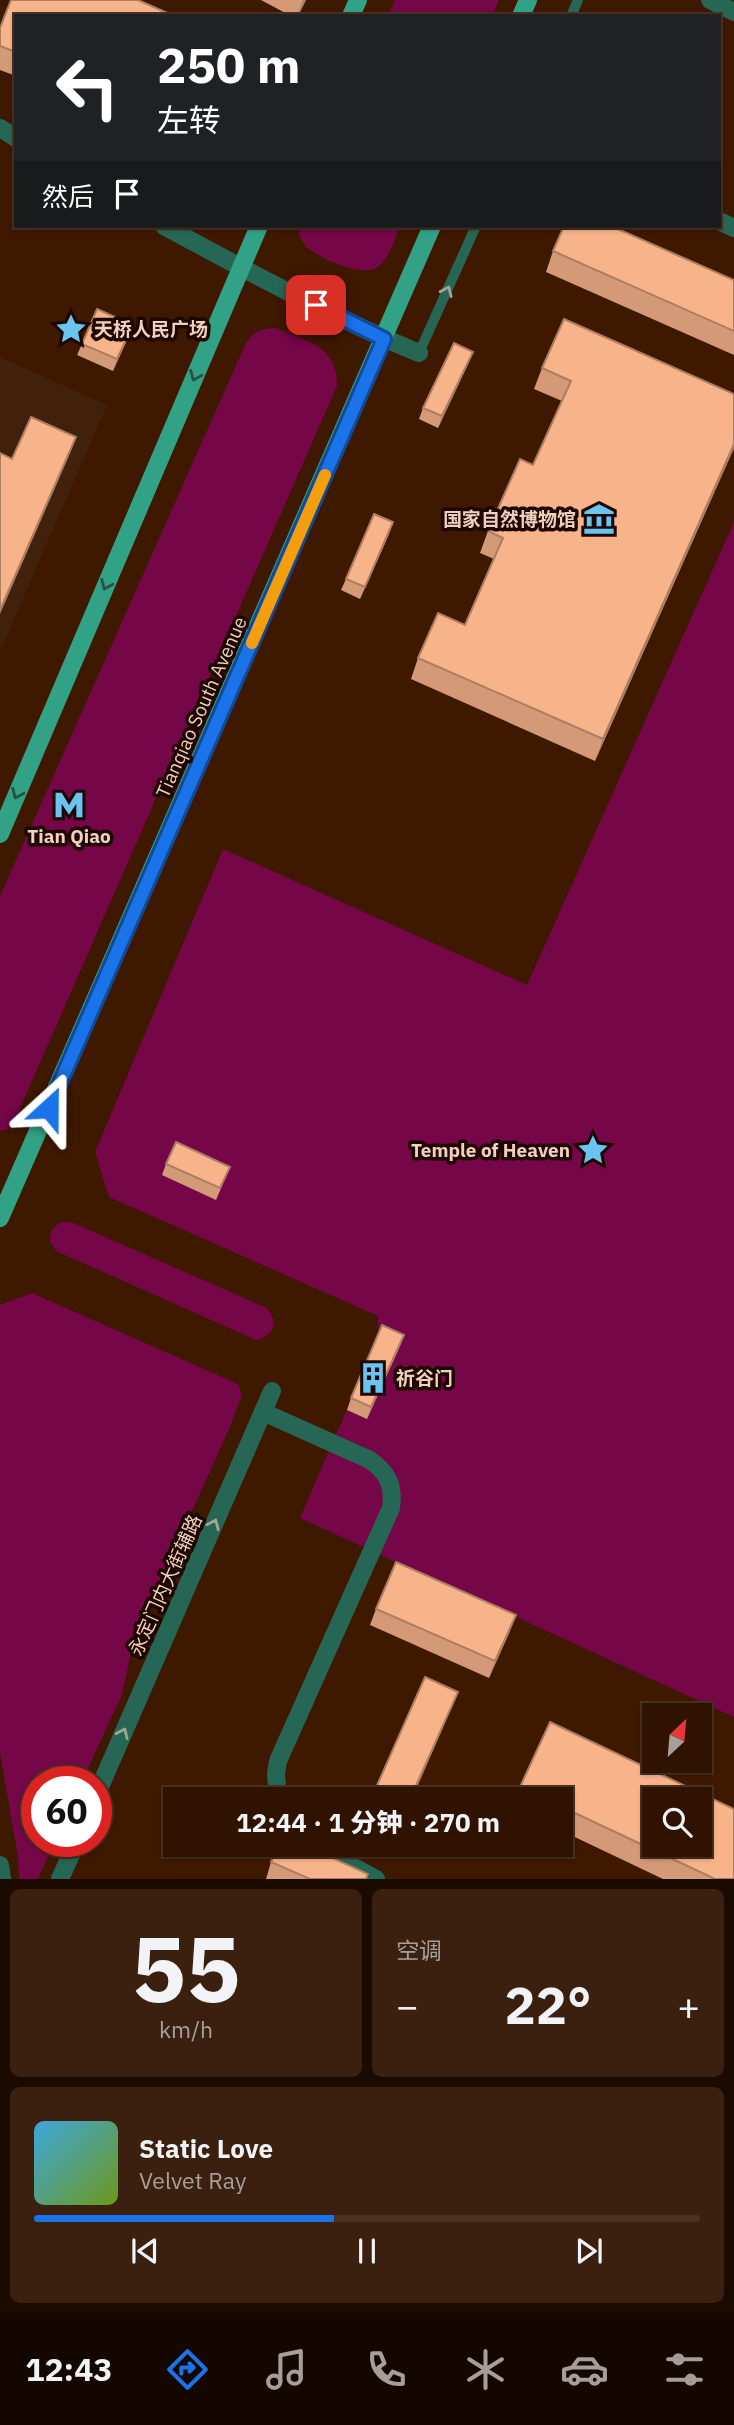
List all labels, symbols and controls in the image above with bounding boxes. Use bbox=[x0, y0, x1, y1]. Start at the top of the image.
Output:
text: 250 m bbox=[157, 33, 301, 96]
icon: left bbox=[42, 42, 133, 133]
text: 左转 bbox=[157, 99, 221, 141]
icon: arrive bbox=[108, 175, 146, 213]
text: 然后 bbox=[42, 179, 94, 213]
pin bbox=[286, 275, 346, 335]
icon: arrive bbox=[297, 286, 335, 324]
one-way arrow bbox=[439, 286, 453, 298]
place icon: 天桥人民广场 bbox=[54, 312, 88, 346]
place label: 天桥人民广场 bbox=[94, 317, 208, 341]
one-way arrow bbox=[190, 369, 204, 381]
museum icon: 国家自然博物馆 bbox=[582, 502, 616, 536]
place label: 国家自然博物馆 bbox=[443, 507, 576, 531]
one-way arrow bbox=[100, 578, 114, 590]
street label: Tianqiao South Avenue bbox=[150, 613, 252, 801]
one-way arrow bbox=[11, 787, 25, 800]
metro station icon: Tian Qiao bbox=[52, 788, 86, 822]
place label: Tian Qiao bbox=[27, 824, 111, 848]
position arrow bbox=[12, 1071, 86, 1145]
place icon: Temple of Heaven bbox=[576, 1133, 610, 1167]
place label: Temple of Heaven bbox=[411, 1138, 570, 1162]
building icon: 祈谷门 bbox=[356, 1361, 390, 1395]
place label: 祈谷门 bbox=[396, 1366, 453, 1390]
street label: 永定门内大街辅路 bbox=[123, 1511, 207, 1659]
one-way arrow bbox=[206, 1519, 220, 1532]
north arrow bbox=[642, 1703, 712, 1773]
map controls bbox=[642, 1703, 712, 1857]
one-way arrow bbox=[115, 1728, 129, 1740]
speed limit sign: 60 bbox=[21, 1766, 112, 1857]
button: search bbox=[642, 1787, 712, 1857]
text: 12:44 · 1 分钟 · 270 m bbox=[236, 1805, 500, 1839]
text: 55 bbox=[131, 1909, 241, 2027]
text: 空调 bbox=[396, 1935, 442, 1965]
text: 22° bbox=[505, 1971, 591, 2038]
text: − bbox=[396, 1981, 419, 2030]
text: + bbox=[677, 1981, 700, 2030]
text: km/h bbox=[159, 2014, 213, 2044]
text: Static Love bbox=[139, 2131, 273, 2165]
text: Velvet Ray bbox=[139, 2165, 246, 2195]
icon: previous bbox=[126, 2232, 164, 2270]
icon: pause bbox=[348, 2232, 386, 2270]
icon: next bbox=[570, 2232, 608, 2270]
icon: directions bbox=[163, 2345, 212, 2394]
icon: music bbox=[262, 2345, 311, 2394]
icon: phone bbox=[362, 2345, 411, 2394]
icon: climate bbox=[461, 2345, 510, 2394]
icon: car bbox=[560, 2345, 609, 2394]
icon: filters bbox=[660, 2345, 709, 2394]
text: 12:43 bbox=[25, 2348, 113, 2390]

